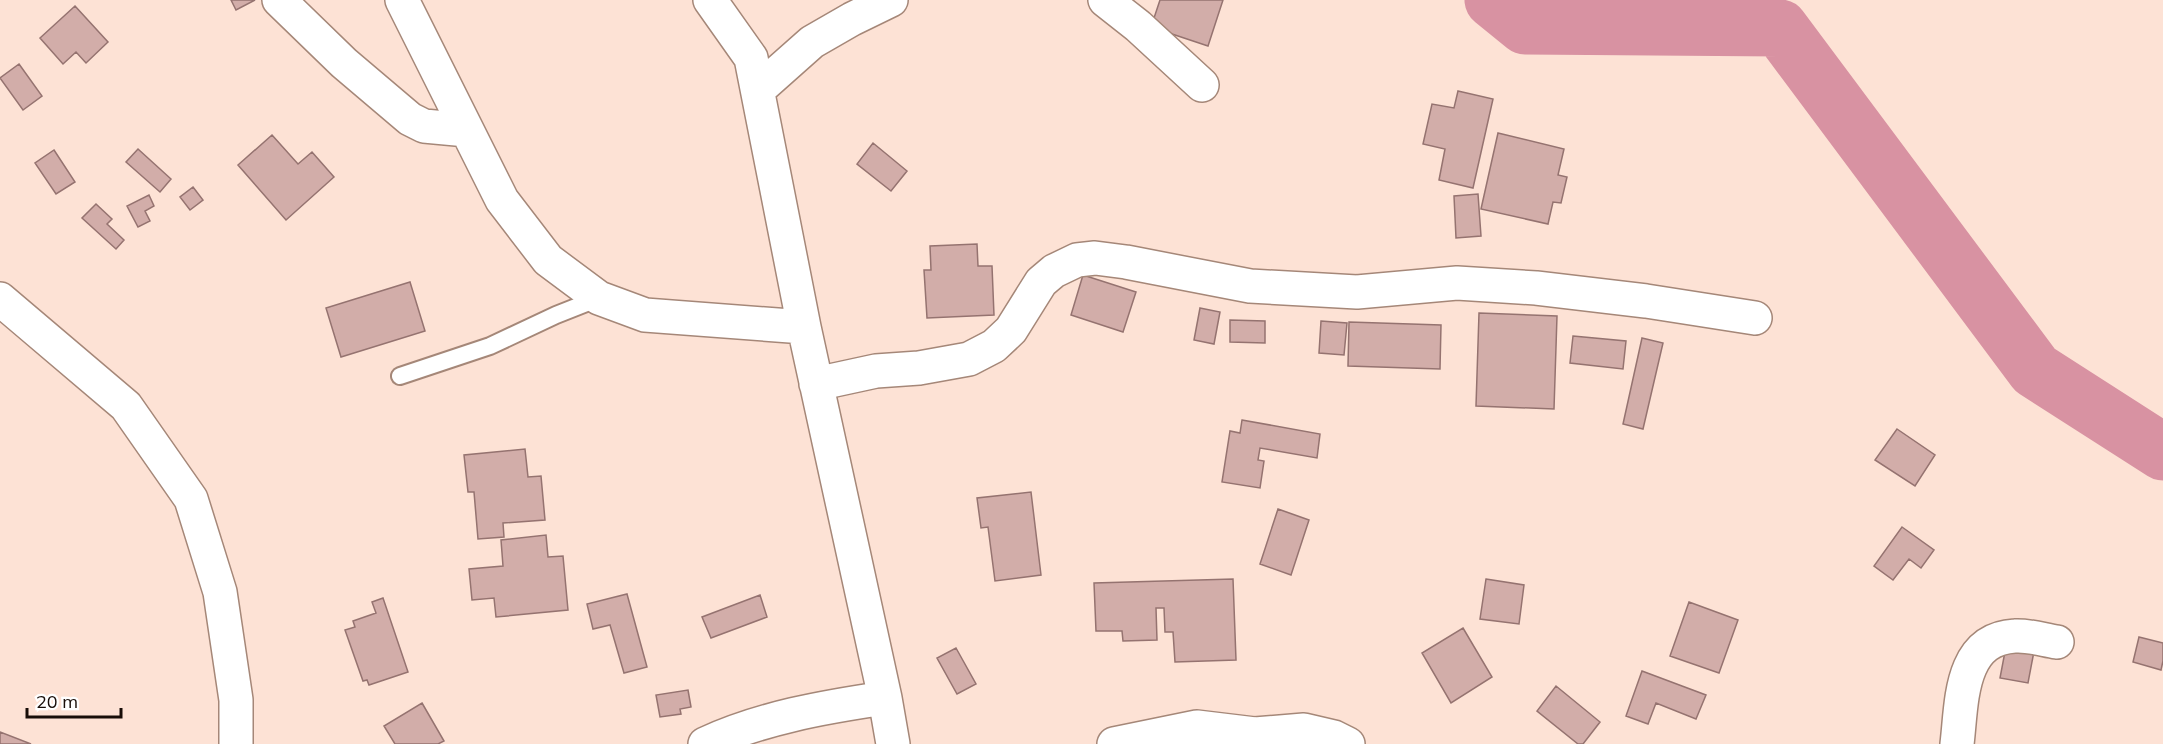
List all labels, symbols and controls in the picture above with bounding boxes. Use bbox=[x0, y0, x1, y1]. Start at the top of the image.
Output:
scale bar bbox=[27, 681, 122, 719]
text: 20 m bbox=[36, 690, 78, 713]

